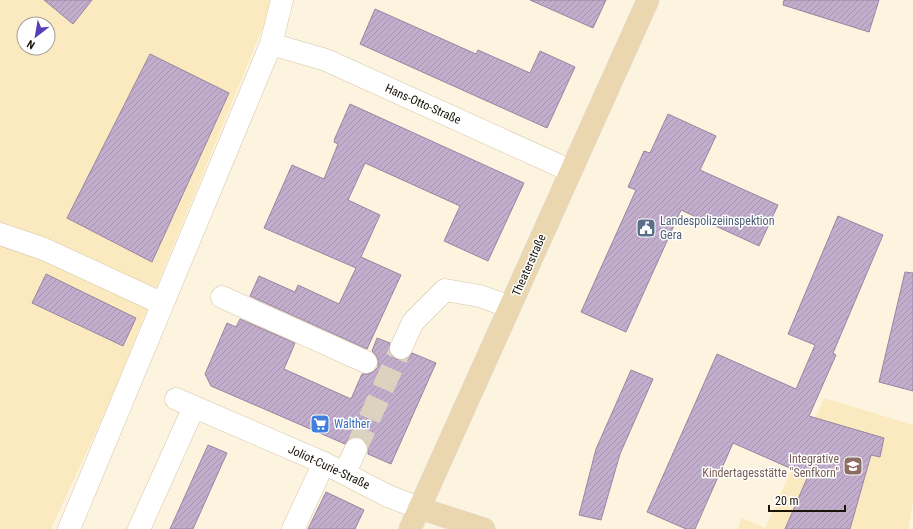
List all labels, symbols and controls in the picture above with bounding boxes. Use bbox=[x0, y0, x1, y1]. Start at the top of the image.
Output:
north arrow bbox=[16, 16, 56, 56]
text: N bbox=[25, 37, 37, 51]
street label: Hans-Otto-Straße bbox=[383, 81, 463, 127]
place label: Landespolizeiinspektion Gera bbox=[660, 214, 775, 242]
public building icon: Landespolizeiinspektion Gera bbox=[635, 217, 657, 239]
street label: Theaterstraße bbox=[509, 232, 549, 298]
supermarket icon: Walther bbox=[309, 413, 331, 435]
place label: Walther bbox=[334, 417, 370, 431]
street label: Joliot-Curie-Straße bbox=[286, 442, 372, 492]
place label: Integrative Kindertagesstätte "Senfkorn" bbox=[702, 452, 839, 480]
school or university icon: Integrative Kindertagesstätte "Senfkorn" bbox=[842, 455, 864, 477]
scale bar bbox=[769, 487, 845, 513]
text: 20 m bbox=[775, 494, 799, 508]

